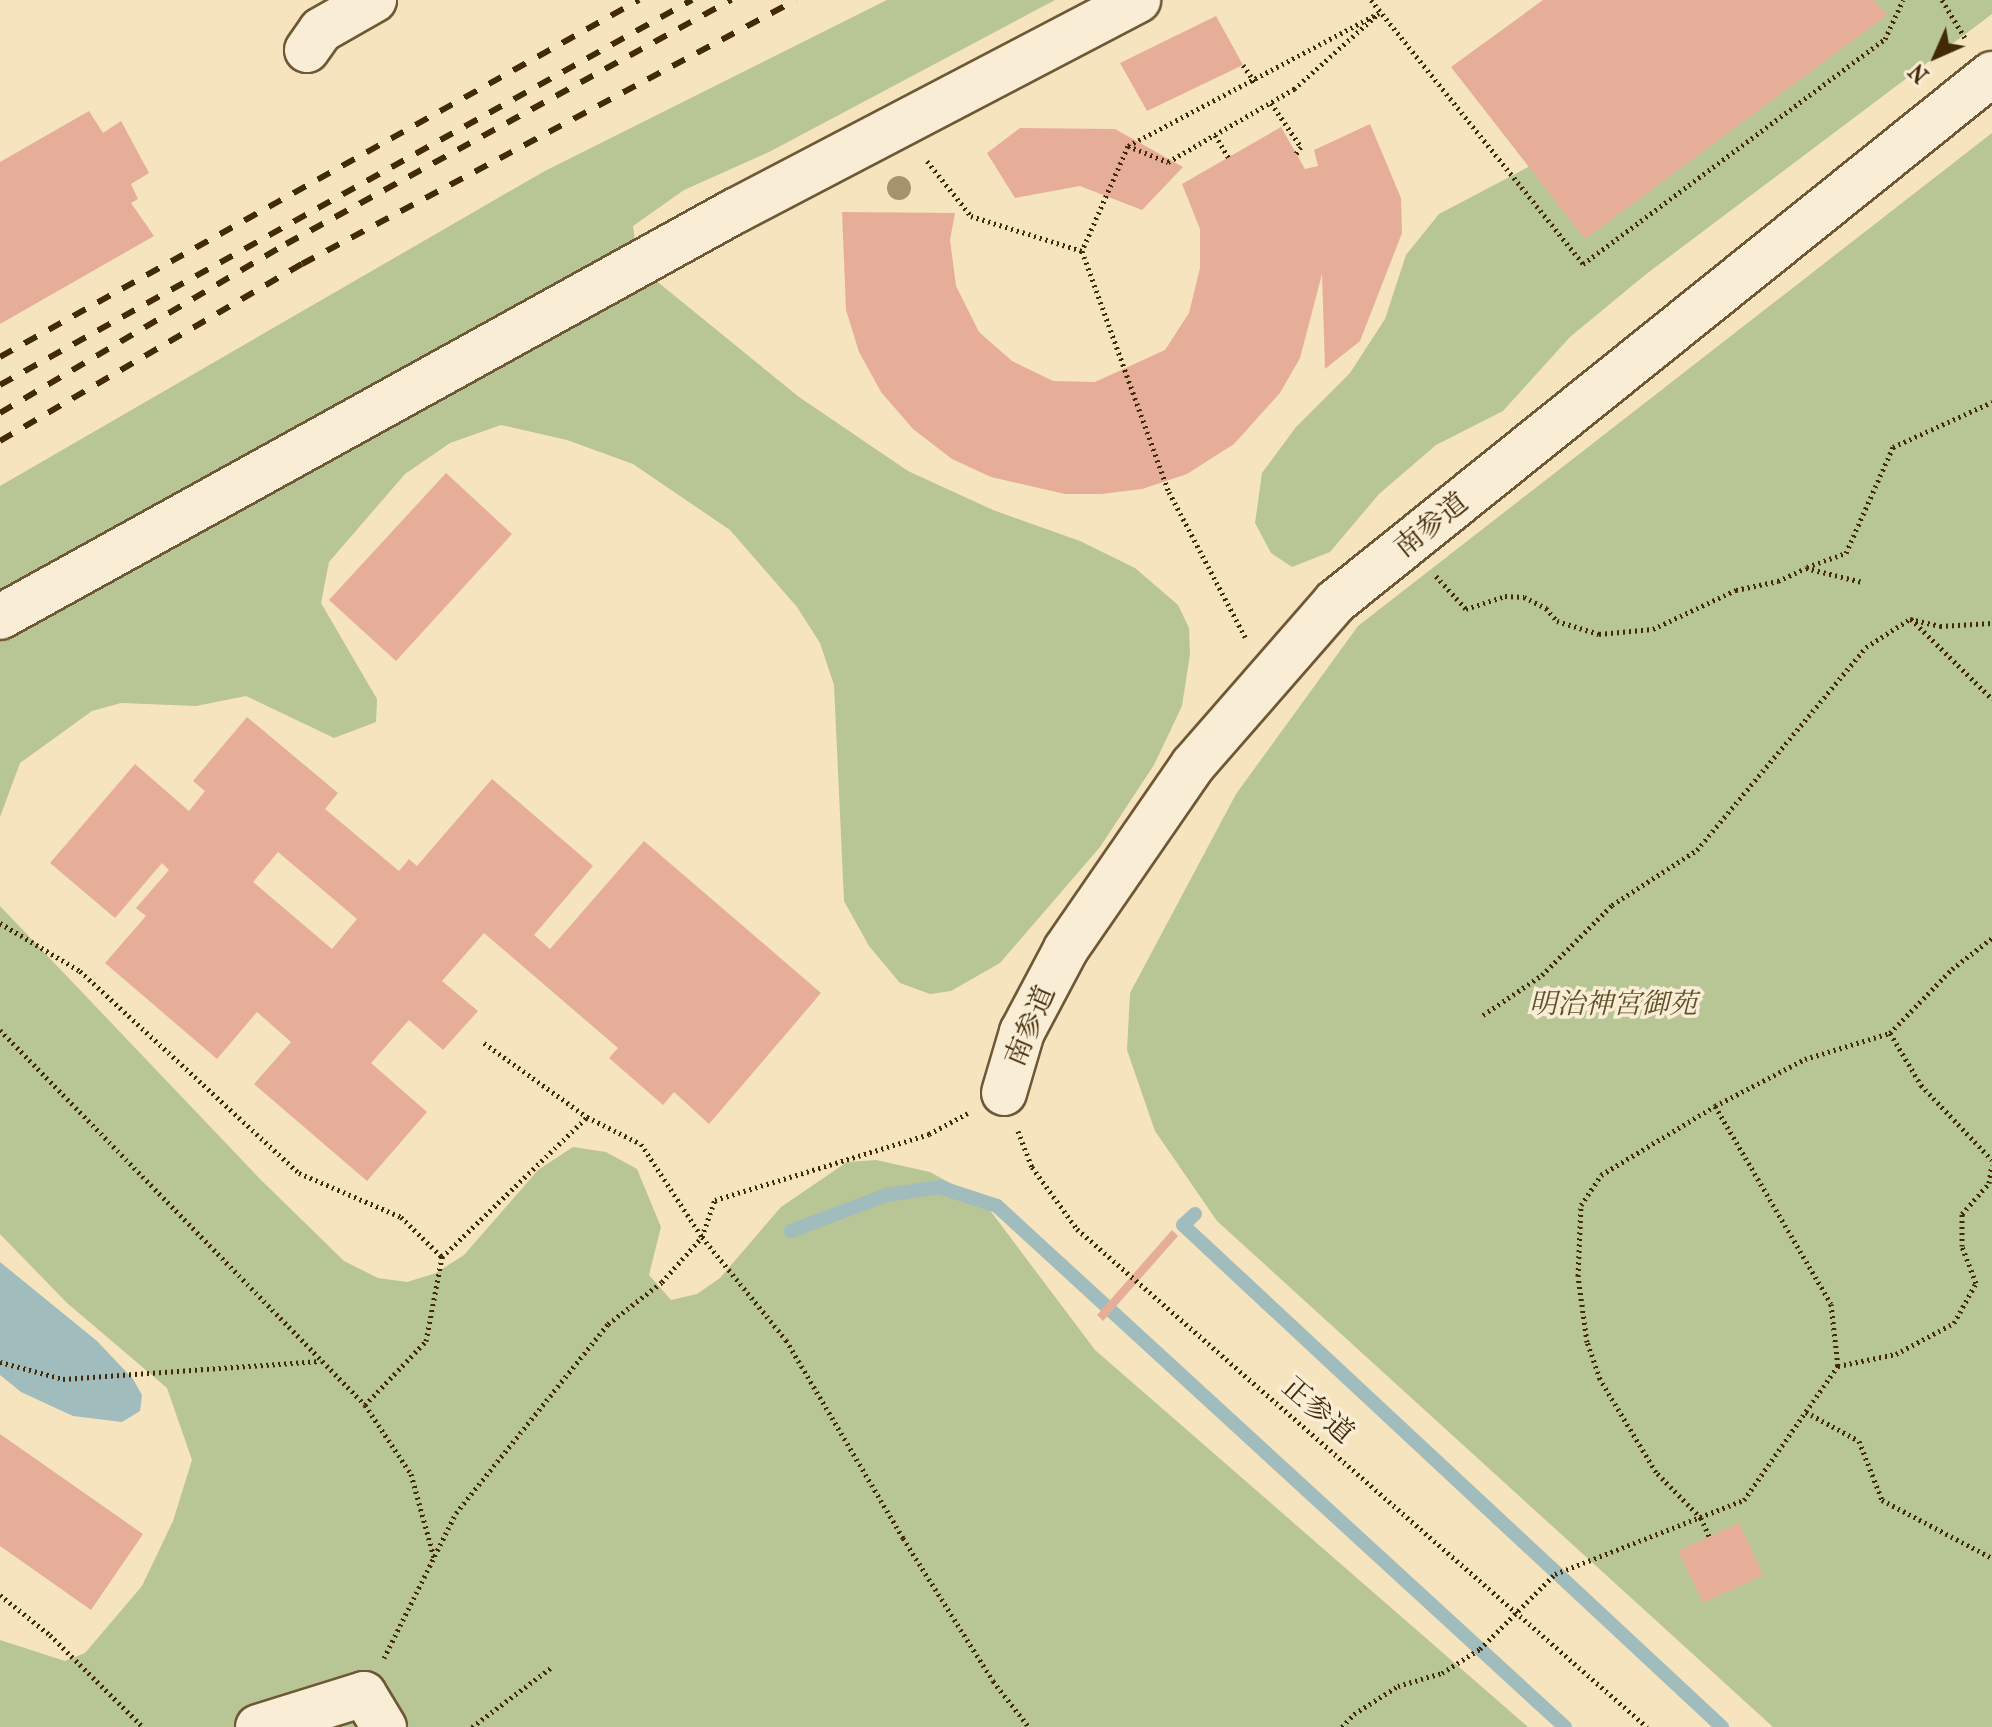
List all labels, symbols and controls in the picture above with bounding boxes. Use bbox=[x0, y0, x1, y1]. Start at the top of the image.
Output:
north arrow bbox=[1896, 16, 1976, 96]
text: N bbox=[1904, 58, 1934, 88]
street label: 南参道 bbox=[1388, 486, 1474, 564]
street label: 南参道 bbox=[998, 981, 1062, 1071]
park label: 明治神宮御苑 bbox=[1529, 987, 1697, 1021]
street label: 正参道 bbox=[1275, 1370, 1361, 1450]

